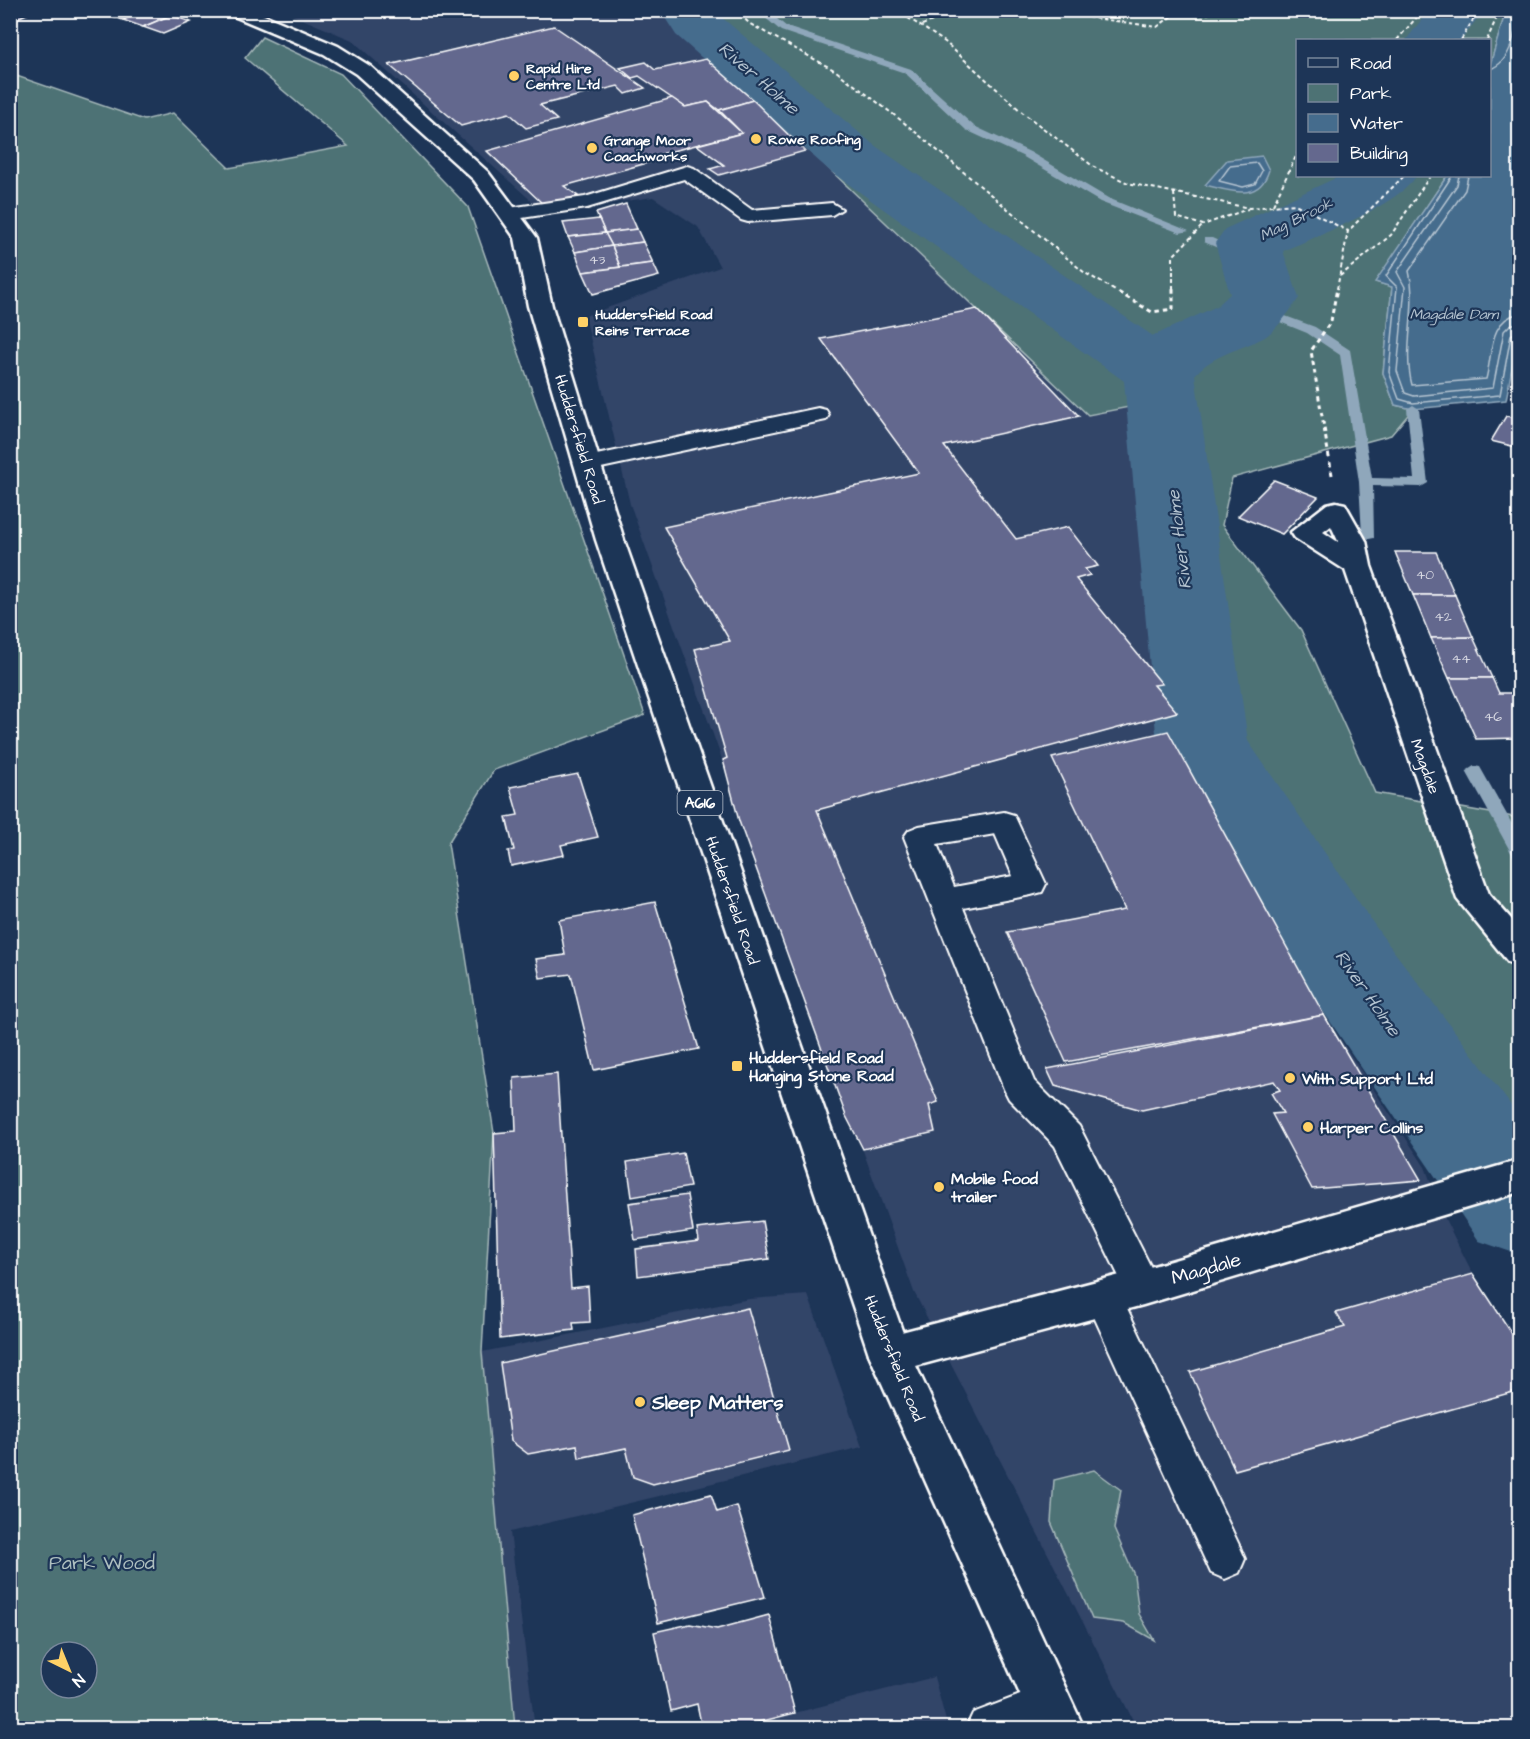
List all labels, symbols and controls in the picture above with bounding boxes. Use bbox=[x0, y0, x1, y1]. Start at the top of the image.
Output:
water label: River Holme bbox=[713, 36, 805, 121]
legend bbox=[1296, 39, 1491, 177]
text: Road bbox=[1350, 51, 1391, 76]
place label: Rapid Hire Centre Ltd bbox=[526, 59, 600, 95]
marker: Rapid Hire Centre Ltd bbox=[507, 69, 521, 83]
text: Park bbox=[1350, 81, 1392, 106]
text: Water bbox=[1350, 111, 1403, 136]
place label: Rowe Roofing bbox=[768, 130, 862, 151]
place label: Grange Moor Coachworks bbox=[604, 131, 691, 167]
marker: Rowe Roofing bbox=[749, 132, 763, 146]
marker: Grange Moor Coachworks bbox=[585, 141, 599, 155]
text: Building bbox=[1350, 141, 1408, 167]
water label: Mag Brook bbox=[1256, 192, 1337, 247]
house number: 43 bbox=[589, 250, 605, 270]
water label: Magdale Dam bbox=[1410, 304, 1500, 326]
place label: Huddersfield Road Reins Terrace bbox=[595, 305, 713, 341]
marker: Huddersfield Road Reins Terrace bbox=[576, 315, 590, 329]
street label: Huddersfield Road bbox=[549, 372, 609, 507]
water label: River Holme bbox=[1161, 488, 1198, 591]
house number: 40 bbox=[1416, 565, 1434, 585]
house number: 42 bbox=[1434, 607, 1452, 627]
house number: 44 bbox=[1451, 649, 1471, 669]
house number: 46 bbox=[1484, 707, 1502, 727]
street label: Magdale bbox=[1404, 736, 1445, 798]
road number: A616 bbox=[678, 791, 722, 815]
street label: Huddersfield Road bbox=[700, 833, 764, 967]
water label: River Holme bbox=[1329, 945, 1407, 1042]
place label: Huddersfield Road Hanging Stone Road bbox=[749, 1047, 895, 1089]
marker: Huddersfield Road Hanging Stone Road bbox=[730, 1059, 744, 1073]
place label: With Support Ltd bbox=[1301, 1068, 1434, 1090]
marker: With Support Ltd bbox=[1283, 1071, 1297, 1085]
place label: Harper Collins bbox=[1320, 1117, 1423, 1139]
marker: Harper Collins bbox=[1301, 1120, 1315, 1134]
place label: Mobile food trailer bbox=[950, 1168, 1039, 1208]
marker: Mobile food trailer bbox=[932, 1180, 946, 1194]
street label: Magdale bbox=[1168, 1246, 1245, 1293]
street label: Huddersfield Road bbox=[859, 1292, 929, 1425]
place label: Sleep Matters bbox=[651, 1389, 784, 1417]
marker: Sleep Matters bbox=[633, 1395, 647, 1409]
park label: Park Wood bbox=[49, 1549, 155, 1577]
north arrow bbox=[39, 1640, 99, 1700]
text: N bbox=[67, 1669, 90, 1692]

